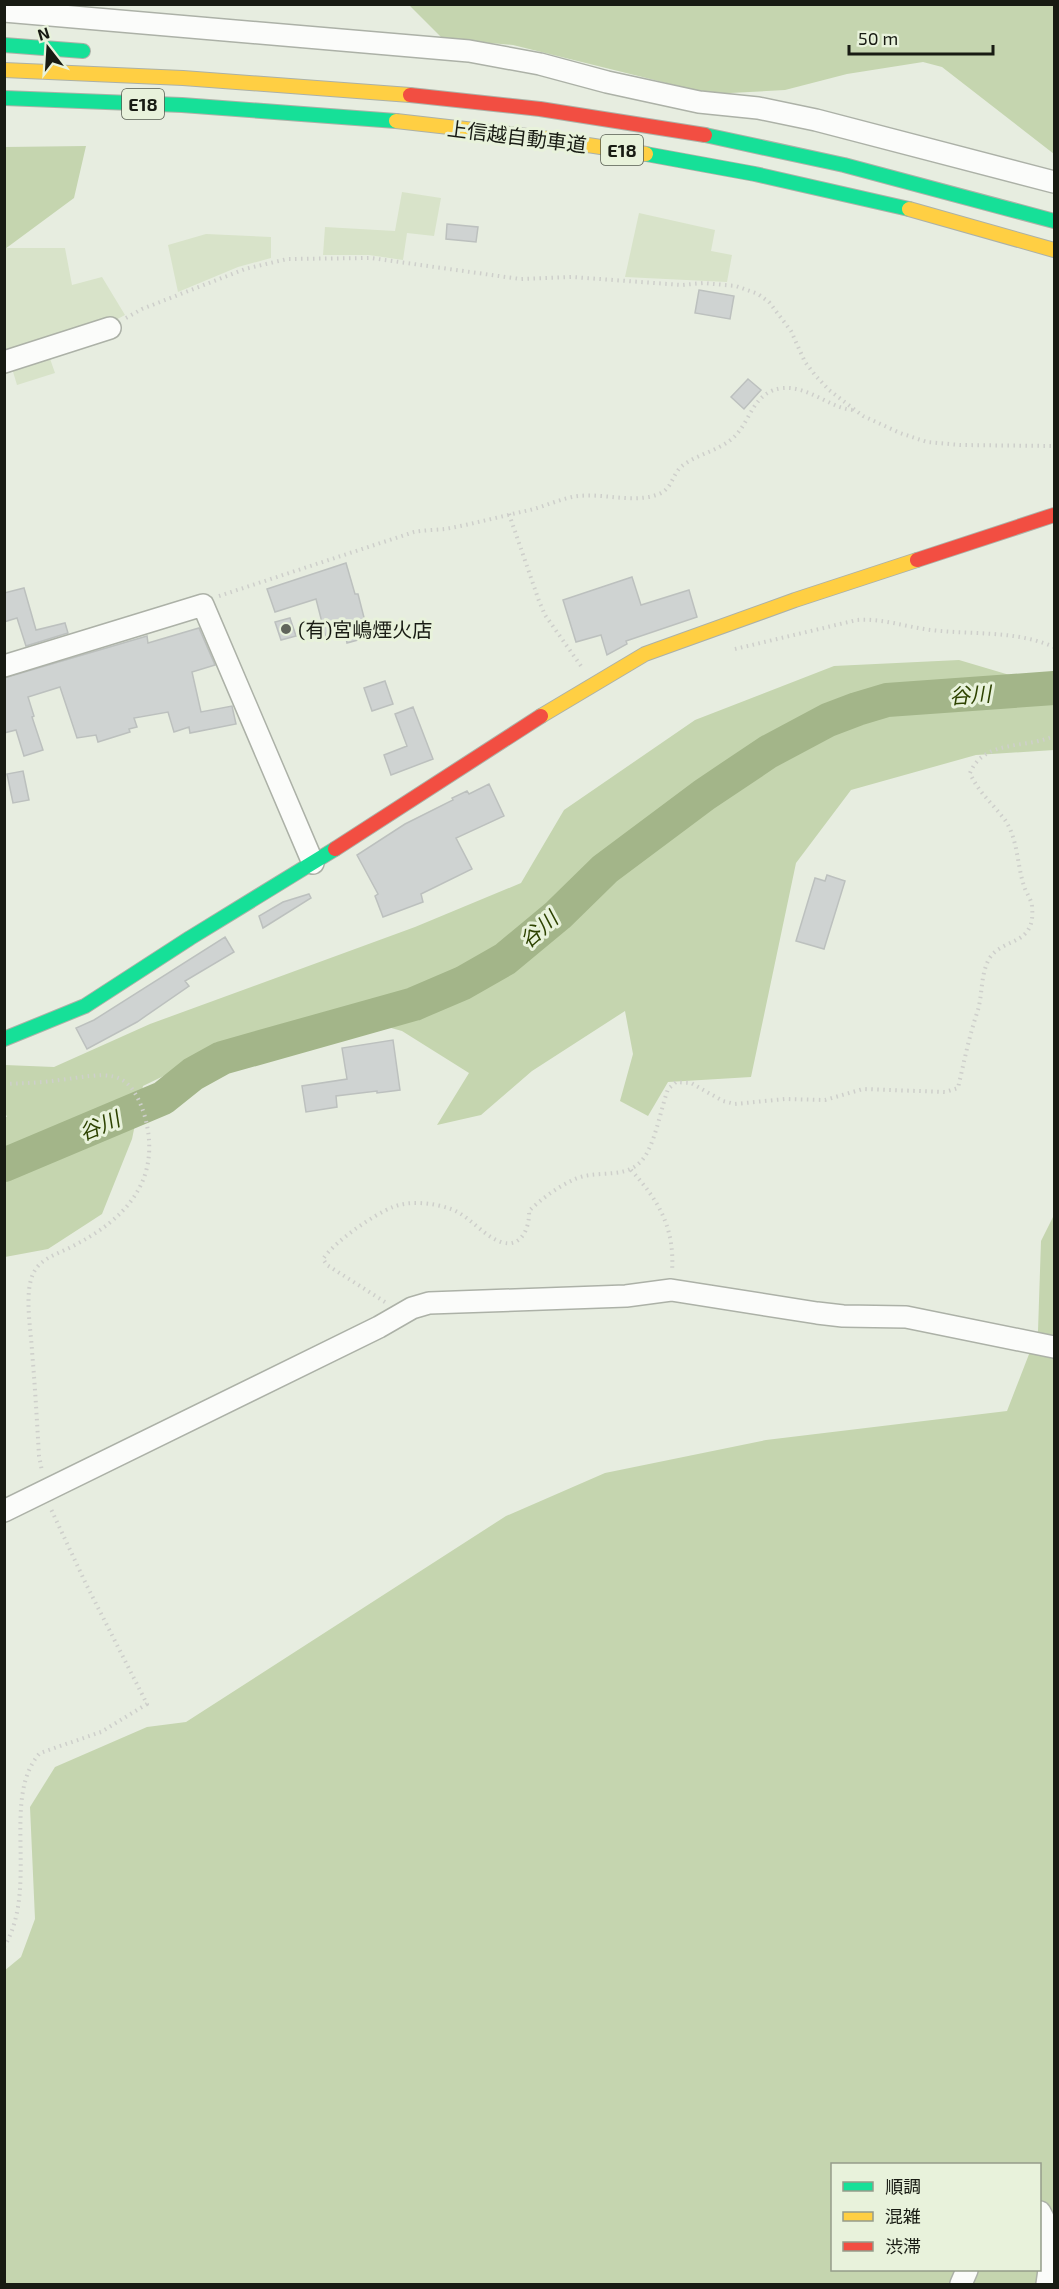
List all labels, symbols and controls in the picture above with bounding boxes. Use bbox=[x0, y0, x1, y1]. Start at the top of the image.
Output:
north arrow bbox=[18, 18, 78, 78]
scale bar bbox=[849, 18, 993, 56]
text: N bbox=[35, 22, 52, 44]
text: 50 m bbox=[858, 27, 898, 49]
road number: E18 bbox=[122, 89, 164, 119]
street label: 上信越自動車道 bbox=[446, 116, 588, 156]
road number: E18 bbox=[601, 135, 643, 165]
place label: (有)宮嶋煙火店 bbox=[298, 617, 432, 641]
marker: (有)宮嶋煙火店 bbox=[279, 622, 293, 636]
water label: 谷川 bbox=[948, 680, 994, 708]
water label: 谷川 bbox=[514, 904, 563, 952]
water label: 谷川 bbox=[75, 1105, 125, 1145]
legend bbox=[831, 2163, 1041, 2271]
text: 順調 bbox=[885, 2175, 921, 2197]
text: 混雑 bbox=[885, 2205, 921, 2227]
text: 渋滞 bbox=[885, 2235, 921, 2257]

